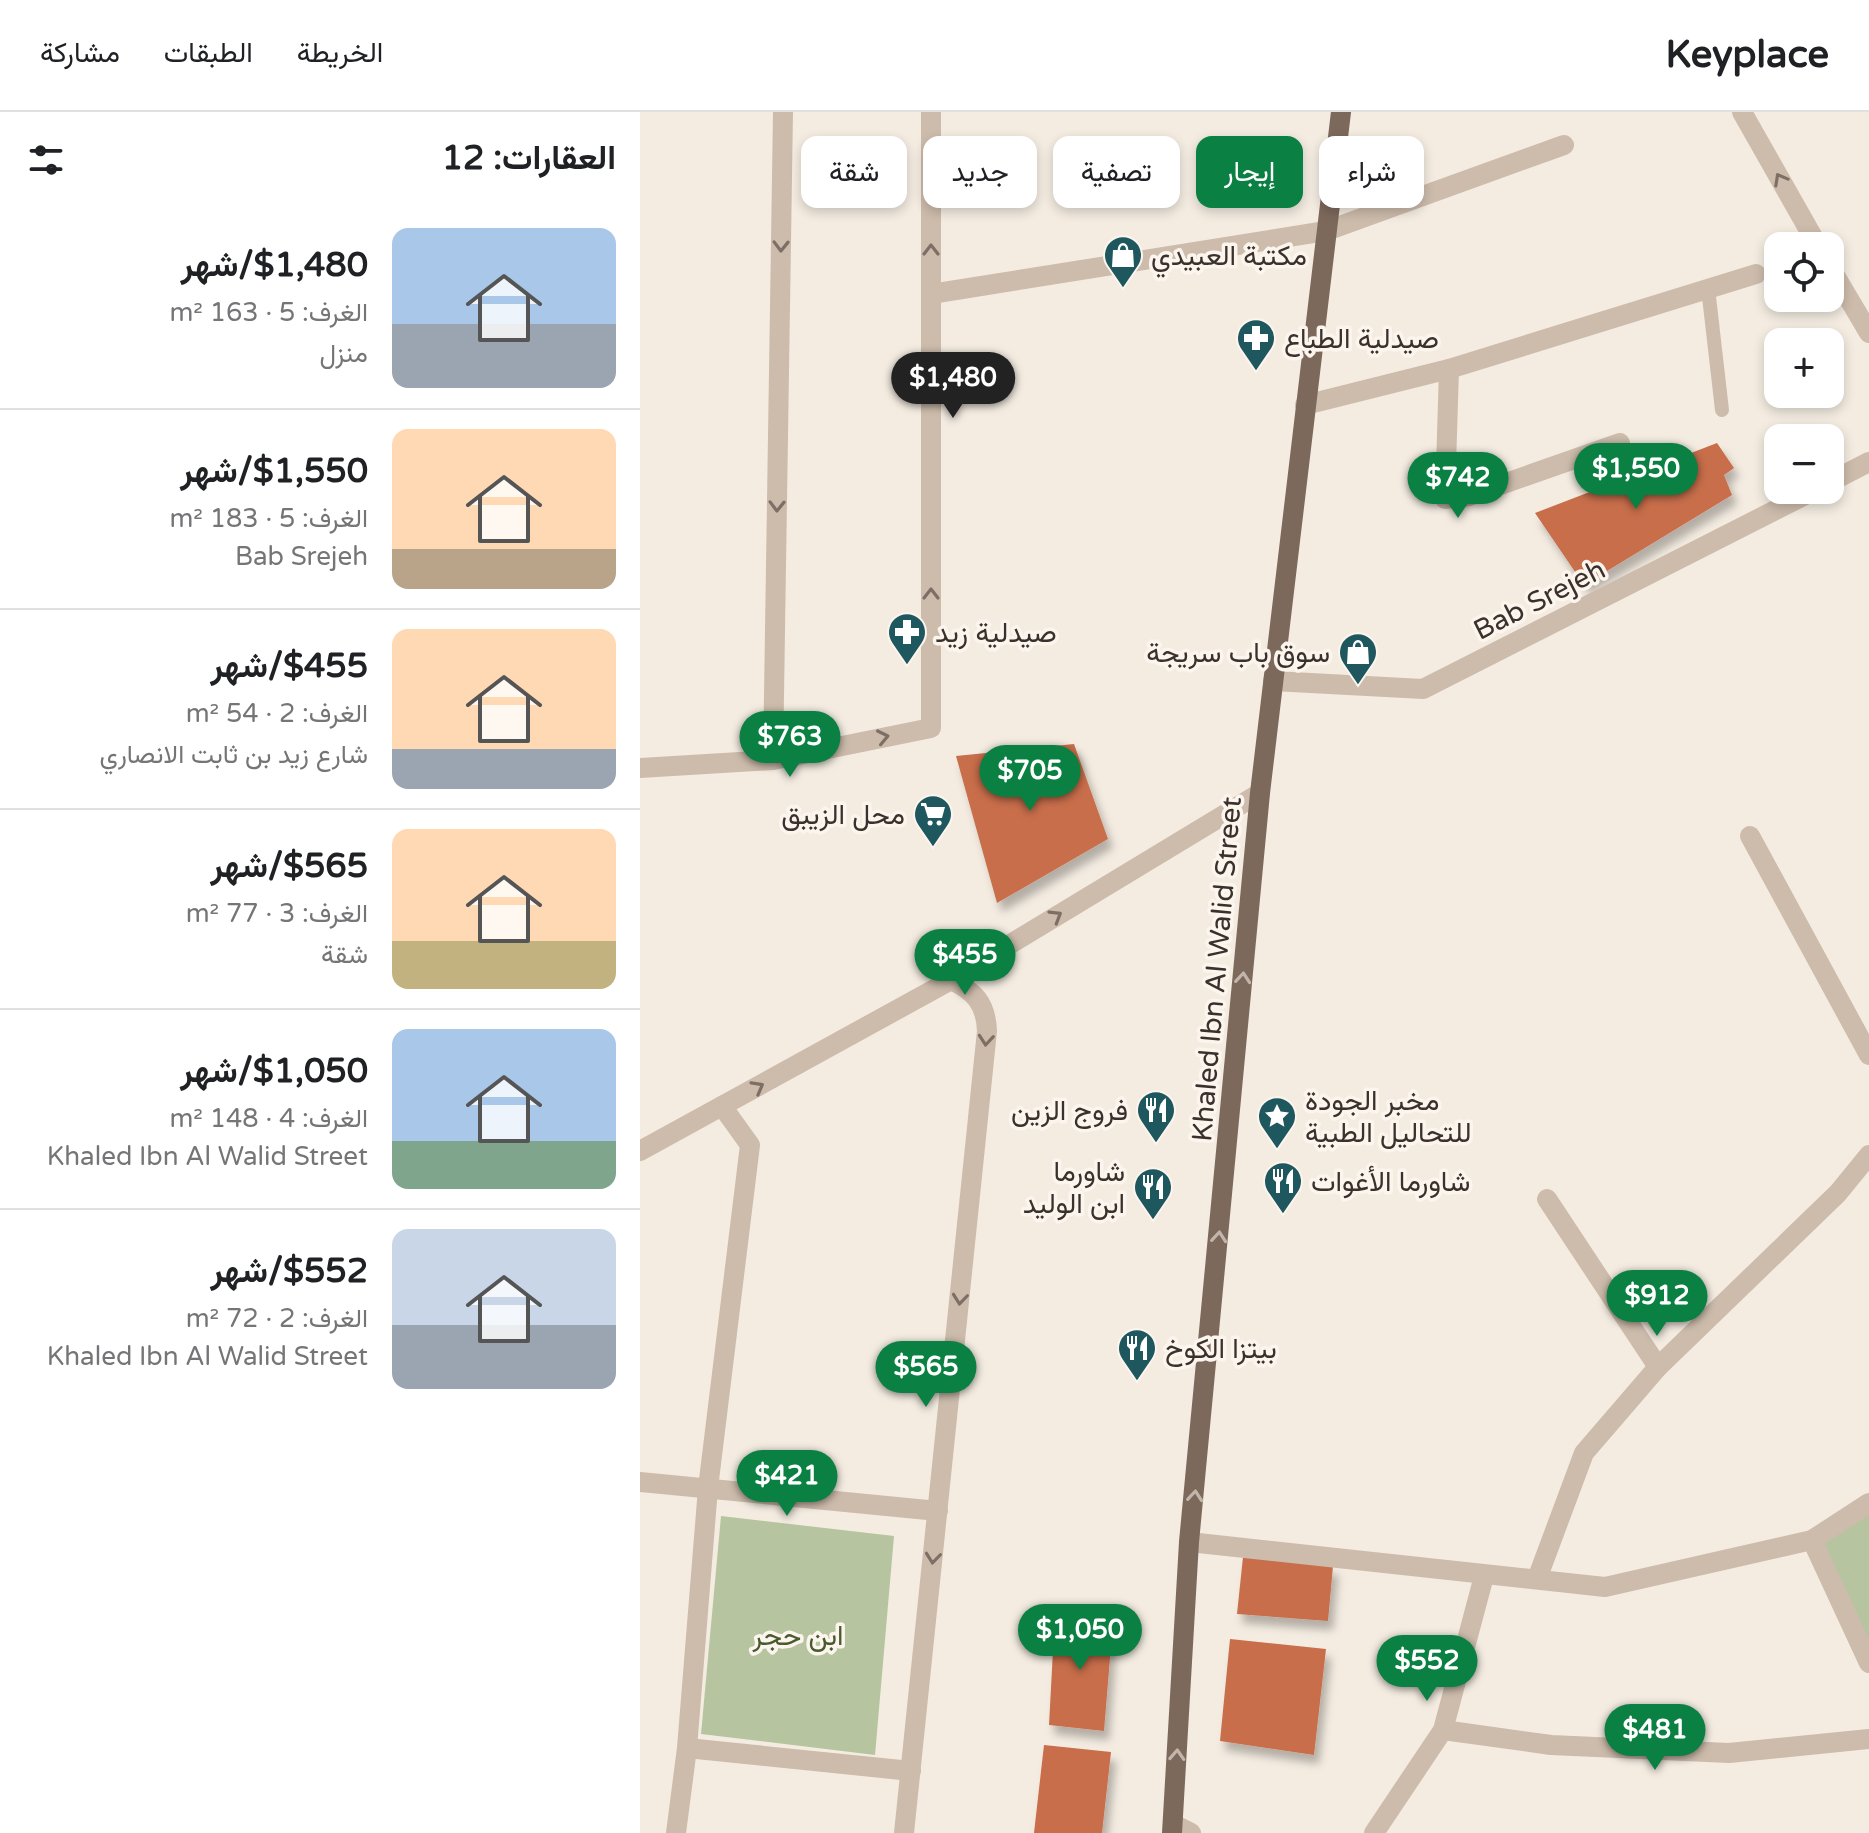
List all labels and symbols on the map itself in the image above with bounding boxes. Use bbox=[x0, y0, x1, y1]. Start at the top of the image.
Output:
one-way arrow bbox=[1774, 173, 1790, 188]
shop icon: مكتبة العبيدي bbox=[1102, 234, 1144, 289]
place label: مكتبة العبيدي bbox=[1151, 239, 1307, 278]
one-way arrow bbox=[772, 240, 790, 253]
one-way arrow bbox=[922, 243, 940, 256]
pharmacy icon: صيدلية الطباع bbox=[1235, 317, 1277, 372]
place label: صيدلية الطباع bbox=[1284, 322, 1439, 357]
pin: $1,480 bbox=[888, 352, 1018, 420]
pin: $1,550 bbox=[1571, 443, 1701, 511]
pin: $742 bbox=[1411, 452, 1505, 520]
one-way arrow bbox=[768, 500, 786, 513]
street label: Bab Srejeh bbox=[1468, 552, 1611, 648]
one-way arrow bbox=[922, 587, 940, 600]
pharmacy icon: صيدلية زيد bbox=[886, 611, 928, 666]
place label: صيدلية زيد bbox=[935, 616, 1057, 650]
shop icon: سوق باب سريجة bbox=[1337, 631, 1379, 686]
place label: سوق باب سريجة bbox=[1146, 636, 1330, 670]
pin: $763 bbox=[743, 711, 837, 779]
one-way arrow bbox=[877, 730, 890, 747]
pin: $705 bbox=[983, 745, 1077, 813]
supermarket icon: محل الزيبق bbox=[912, 793, 954, 848]
street label: Khaled Ibn Al Walid Street bbox=[1185, 795, 1249, 1143]
place label: محل الزيبق bbox=[781, 798, 905, 832]
one-way arrow bbox=[1047, 910, 1062, 926]
pin: $455 bbox=[918, 929, 1012, 997]
one-way arrow bbox=[1234, 971, 1251, 984]
one-way arrow bbox=[978, 1034, 995, 1047]
one-way arrow bbox=[749, 1081, 764, 1096]
place label: مخبر الجودة للتحاليل الطبية bbox=[1305, 1084, 1471, 1150]
restaurant icon: فروج الزين bbox=[1135, 1089, 1177, 1144]
place label: فروج الزين bbox=[1011, 1094, 1128, 1129]
place icon: مخبر الجودة للتحاليل الطبية bbox=[1256, 1095, 1298, 1150]
place label: شاورما ابن الوليد bbox=[1023, 1155, 1125, 1221]
restaurant icon: شاورما الأغوات bbox=[1262, 1160, 1304, 1215]
place label: شاورما الأغوات bbox=[1311, 1165, 1470, 1199]
restaurant icon: شاورما ابن الوليد bbox=[1132, 1166, 1174, 1221]
one-way arrow bbox=[1210, 1230, 1227, 1243]
pin: $912 bbox=[1610, 1270, 1704, 1338]
one-way arrow bbox=[951, 1293, 968, 1306]
restaurant icon: بيتزا الكوخ bbox=[1116, 1327, 1158, 1382]
place label: بيتزا الكوخ bbox=[1165, 1332, 1277, 1367]
pin: $565 bbox=[879, 1341, 973, 1409]
pin: $421 bbox=[740, 1450, 834, 1518]
one-way arrow bbox=[1186, 1489, 1203, 1502]
one-way arrow bbox=[925, 1552, 942, 1565]
pin: $1,050 bbox=[1015, 1604, 1145, 1672]
park label: ابن حجر bbox=[752, 1619, 843, 1653]
pin: $552 bbox=[1380, 1635, 1474, 1703]
pin: $481 bbox=[1608, 1704, 1702, 1772]
one-way arrow bbox=[1168, 1748, 1185, 1761]

